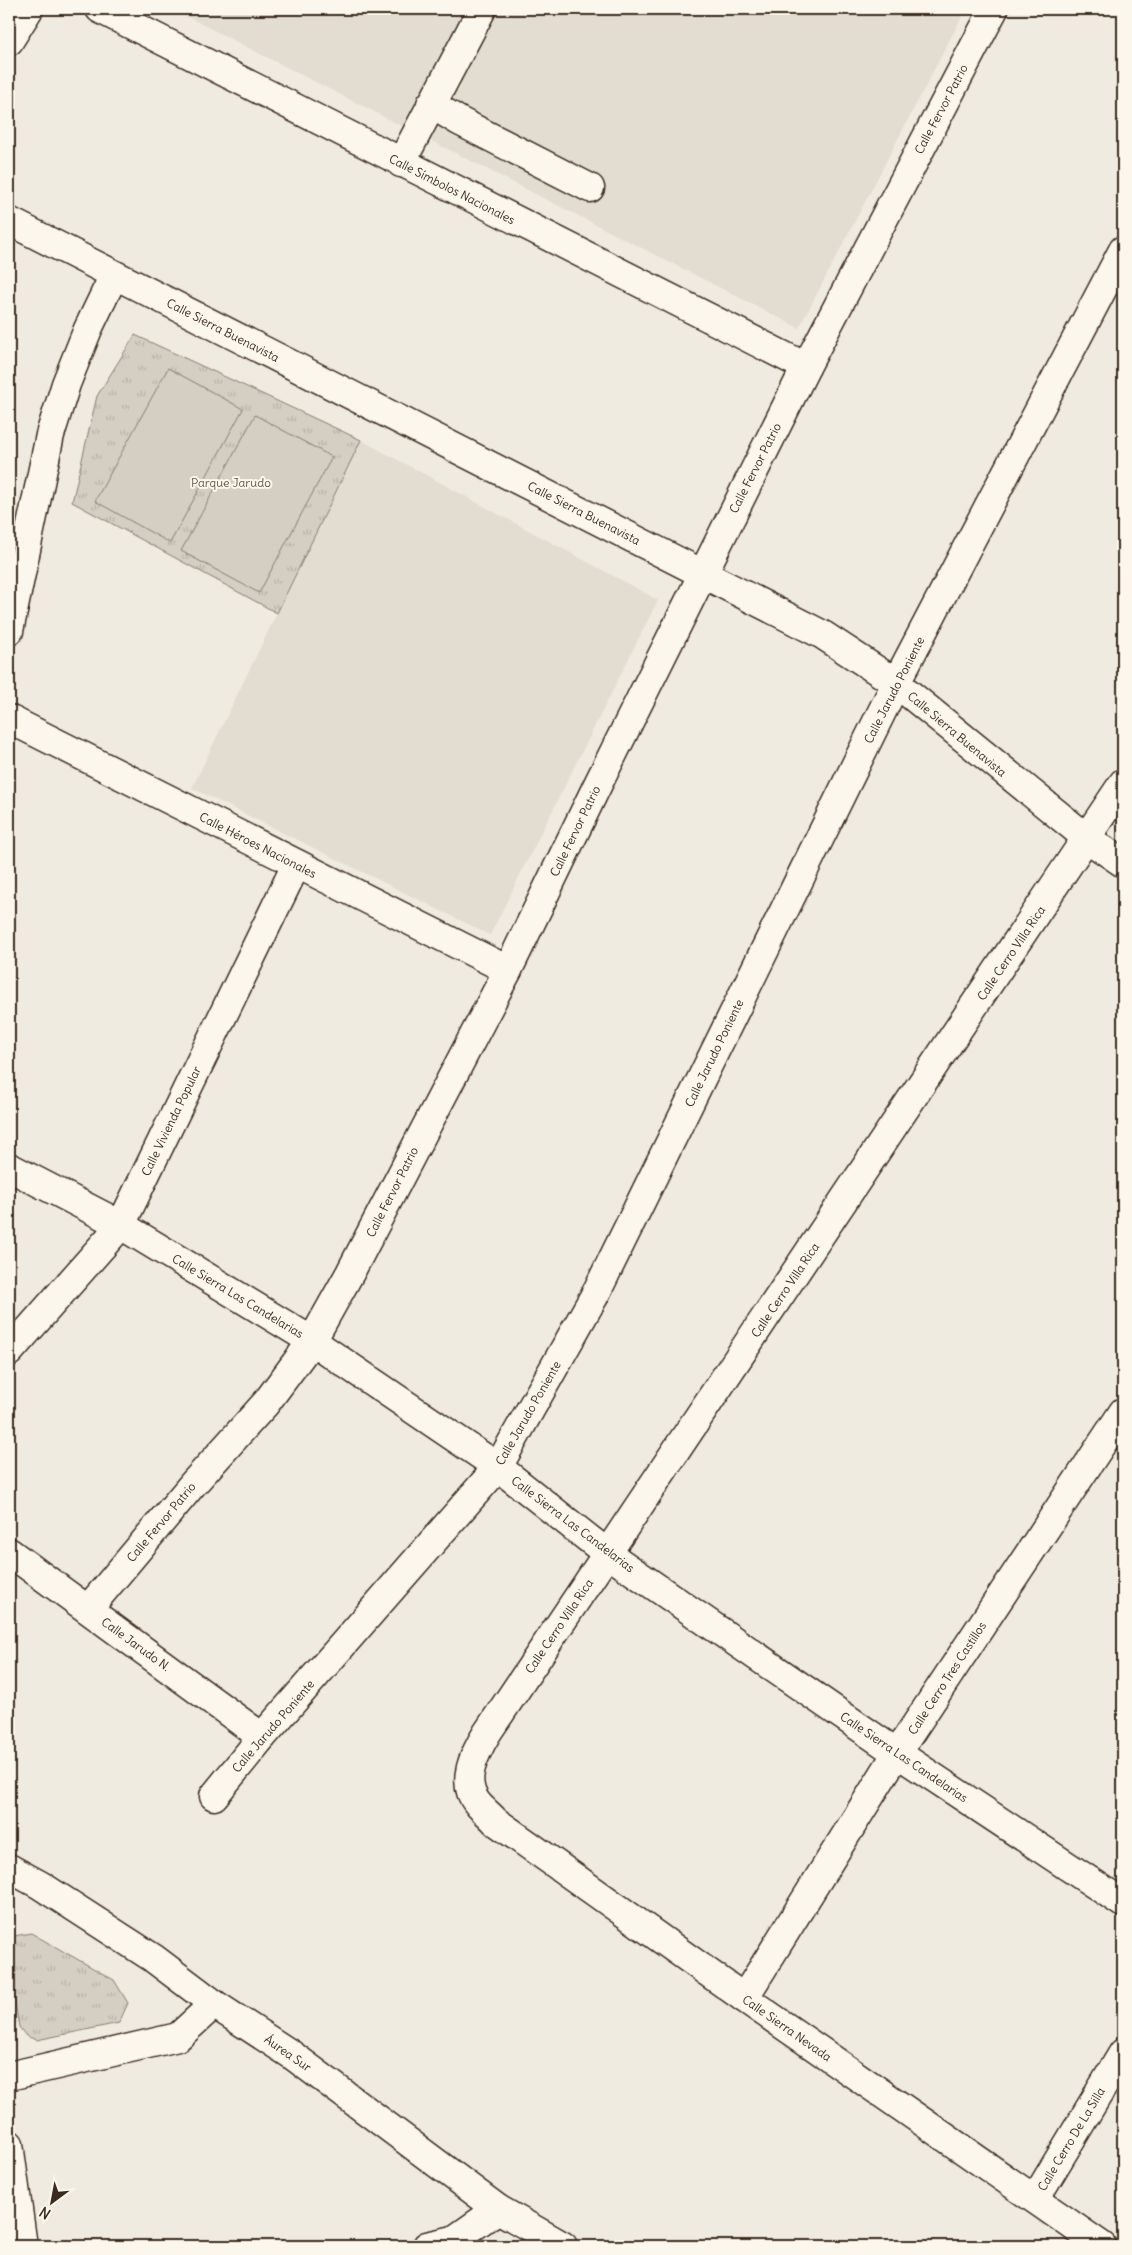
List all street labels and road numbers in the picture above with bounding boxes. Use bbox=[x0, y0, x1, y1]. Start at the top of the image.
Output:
street label: Calle Fervor Patrio bbox=[911, 61, 971, 156]
street label: Calle Símbolos Nacionales bbox=[387, 151, 517, 227]
street label: Calle Sierra Buenavista bbox=[164, 295, 282, 365]
street label: Calle Fervor Patrio bbox=[726, 420, 784, 516]
street label: Calle Sierra Buenavista bbox=[525, 478, 643, 548]
street label: Calle Jarudo Poniente bbox=[861, 634, 927, 746]
street label: Calle Sierra Buenavista bbox=[904, 688, 1010, 780]
street label: Calle Fervor Patrio bbox=[546, 783, 604, 879]
street label: Calle Héroes Nacionales bbox=[197, 809, 319, 881]
street label: Calle Cerro Villa Rica bbox=[974, 903, 1048, 1003]
street label: Calle Jarudo Poniente bbox=[681, 997, 747, 1109]
street label: Calle Vivienda Popular bbox=[138, 1064, 204, 1178]
street label: Calle Fervor Patrio bbox=[363, 1144, 421, 1240]
street label: Calle Cerro Villa Rica bbox=[748, 1240, 822, 1340]
street label: Calle Sierra Las Candelarias bbox=[170, 1251, 306, 1341]
street label: Calle Jarudo Poniente bbox=[492, 1358, 564, 1468]
street label: Calle Sierra Las Candelarias bbox=[508, 1473, 638, 1575]
street label: Calle Fervor Patrio bbox=[123, 1479, 199, 1565]
street label: Calle Cerro Villa Rica bbox=[522, 1576, 596, 1676]
street label: Calle Jarudo N. bbox=[99, 1614, 173, 1674]
street label: Calle Cerro Tres Castillos bbox=[905, 1619, 989, 1737]
street label: Calle Jarudo Poniente bbox=[229, 1677, 317, 1775]
street label: Calle Sierra Las Candelarias bbox=[837, 1709, 971, 1805]
street label: Calle Sierra Nevada bbox=[739, 1992, 835, 2065]
street label: Áurea Sur bbox=[262, 2031, 314, 2075]
street label: Calle Cerro De La Silla bbox=[1034, 2084, 1108, 2194]

